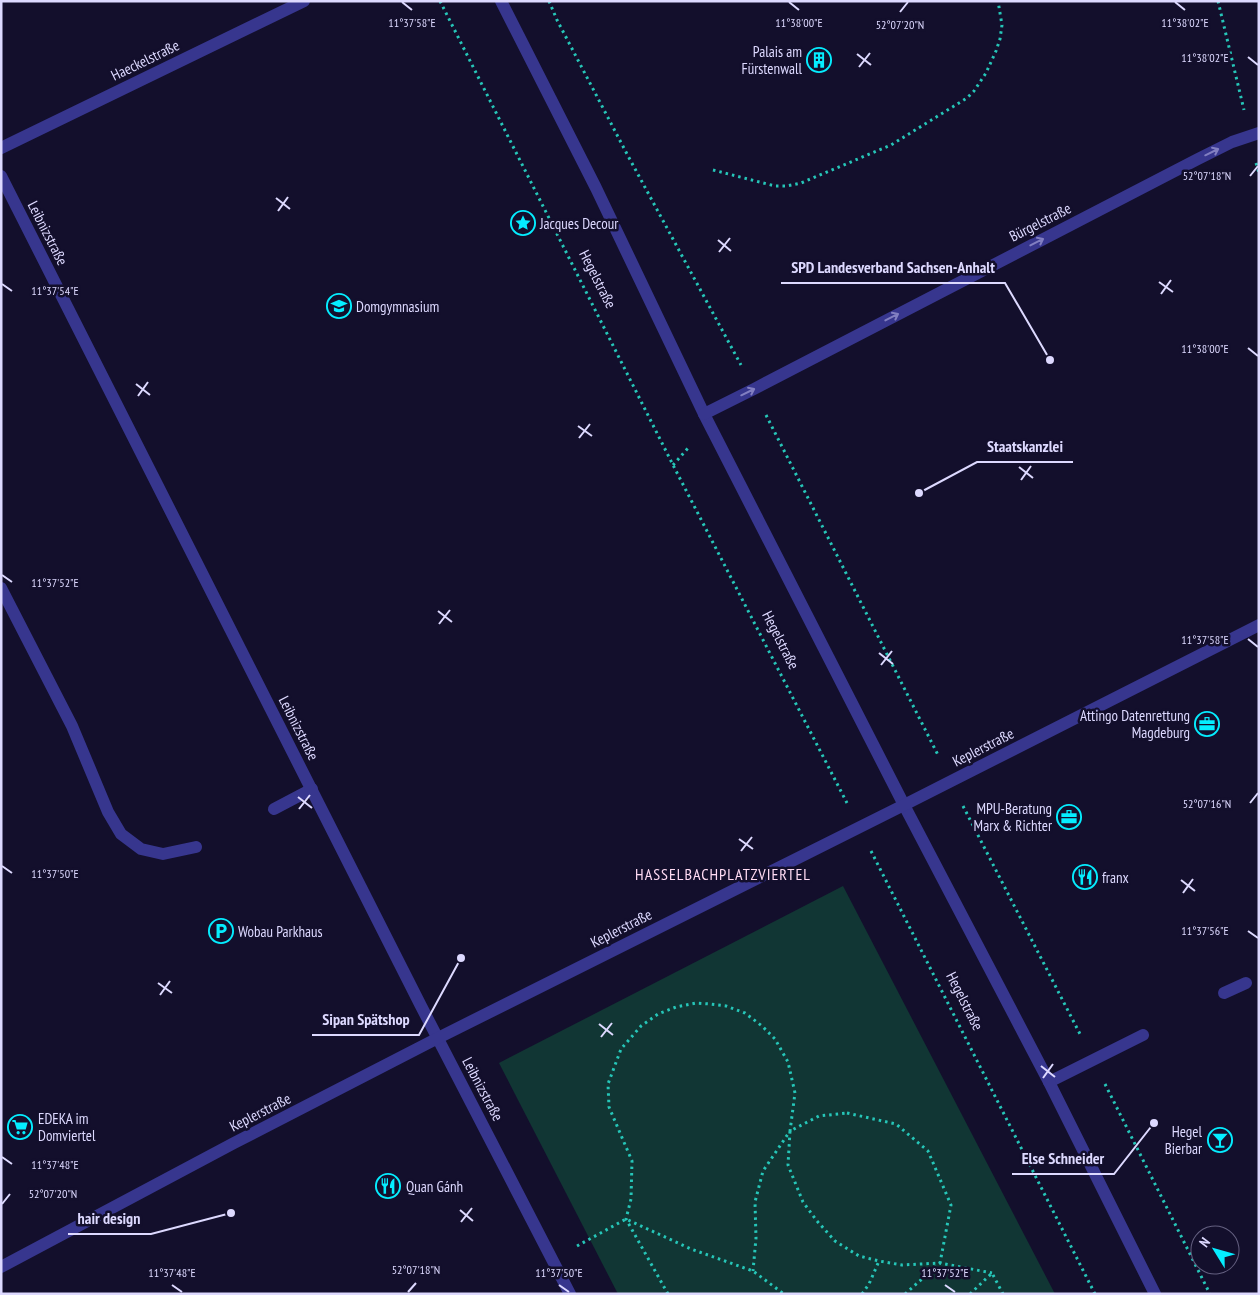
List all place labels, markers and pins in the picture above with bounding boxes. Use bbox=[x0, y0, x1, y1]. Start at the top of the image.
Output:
place label: Palais am Fürstenwall bbox=[741, 42, 802, 78]
building icon: Palais am Fürstenwall bbox=[806, 47, 832, 73]
place icon: Jacques Decour bbox=[510, 210, 536, 236]
place label: Jacques Decour bbox=[539, 214, 619, 233]
callout: SPD Landesverband Sachsen-Anhalt bbox=[781, 252, 1005, 283]
school or university icon: Domgymnasium bbox=[326, 293, 352, 319]
place label: Domgymnasium bbox=[356, 297, 439, 316]
callout: Staatskanzlei bbox=[977, 431, 1073, 462]
place label: Attingo Datenrettung Magdeburg bbox=[1080, 706, 1190, 742]
office icon: Attingo Datenrettung Magdeburg bbox=[1194, 711, 1220, 737]
place label: MPU-Beratung Marx & Richter bbox=[974, 799, 1053, 835]
office icon: MPU-Beratung Marx & Richter bbox=[1056, 804, 1082, 830]
restaurant icon: franx bbox=[1072, 864, 1098, 890]
place label: franx bbox=[1102, 868, 1129, 887]
parking icon: Wobau Parkhaus bbox=[208, 918, 234, 944]
place label: Wobau Parkhaus bbox=[238, 922, 323, 941]
callout: Sipan Spätshop bbox=[312, 1004, 419, 1035]
place label: EDEKA im Domviertel bbox=[38, 1109, 96, 1145]
supermarket icon: EDEKA im Domviertel bbox=[7, 1114, 33, 1140]
place label: Hegel Bierbar bbox=[1165, 1122, 1203, 1158]
bar icon: Hegel Bierbar bbox=[1207, 1127, 1233, 1153]
callout: Else Schneider bbox=[1012, 1143, 1114, 1174]
restaurant icon: Quan Gánh bbox=[375, 1173, 401, 1199]
place label: Quan Gánh bbox=[406, 1177, 463, 1196]
callout: hair design bbox=[68, 1203, 151, 1234]

